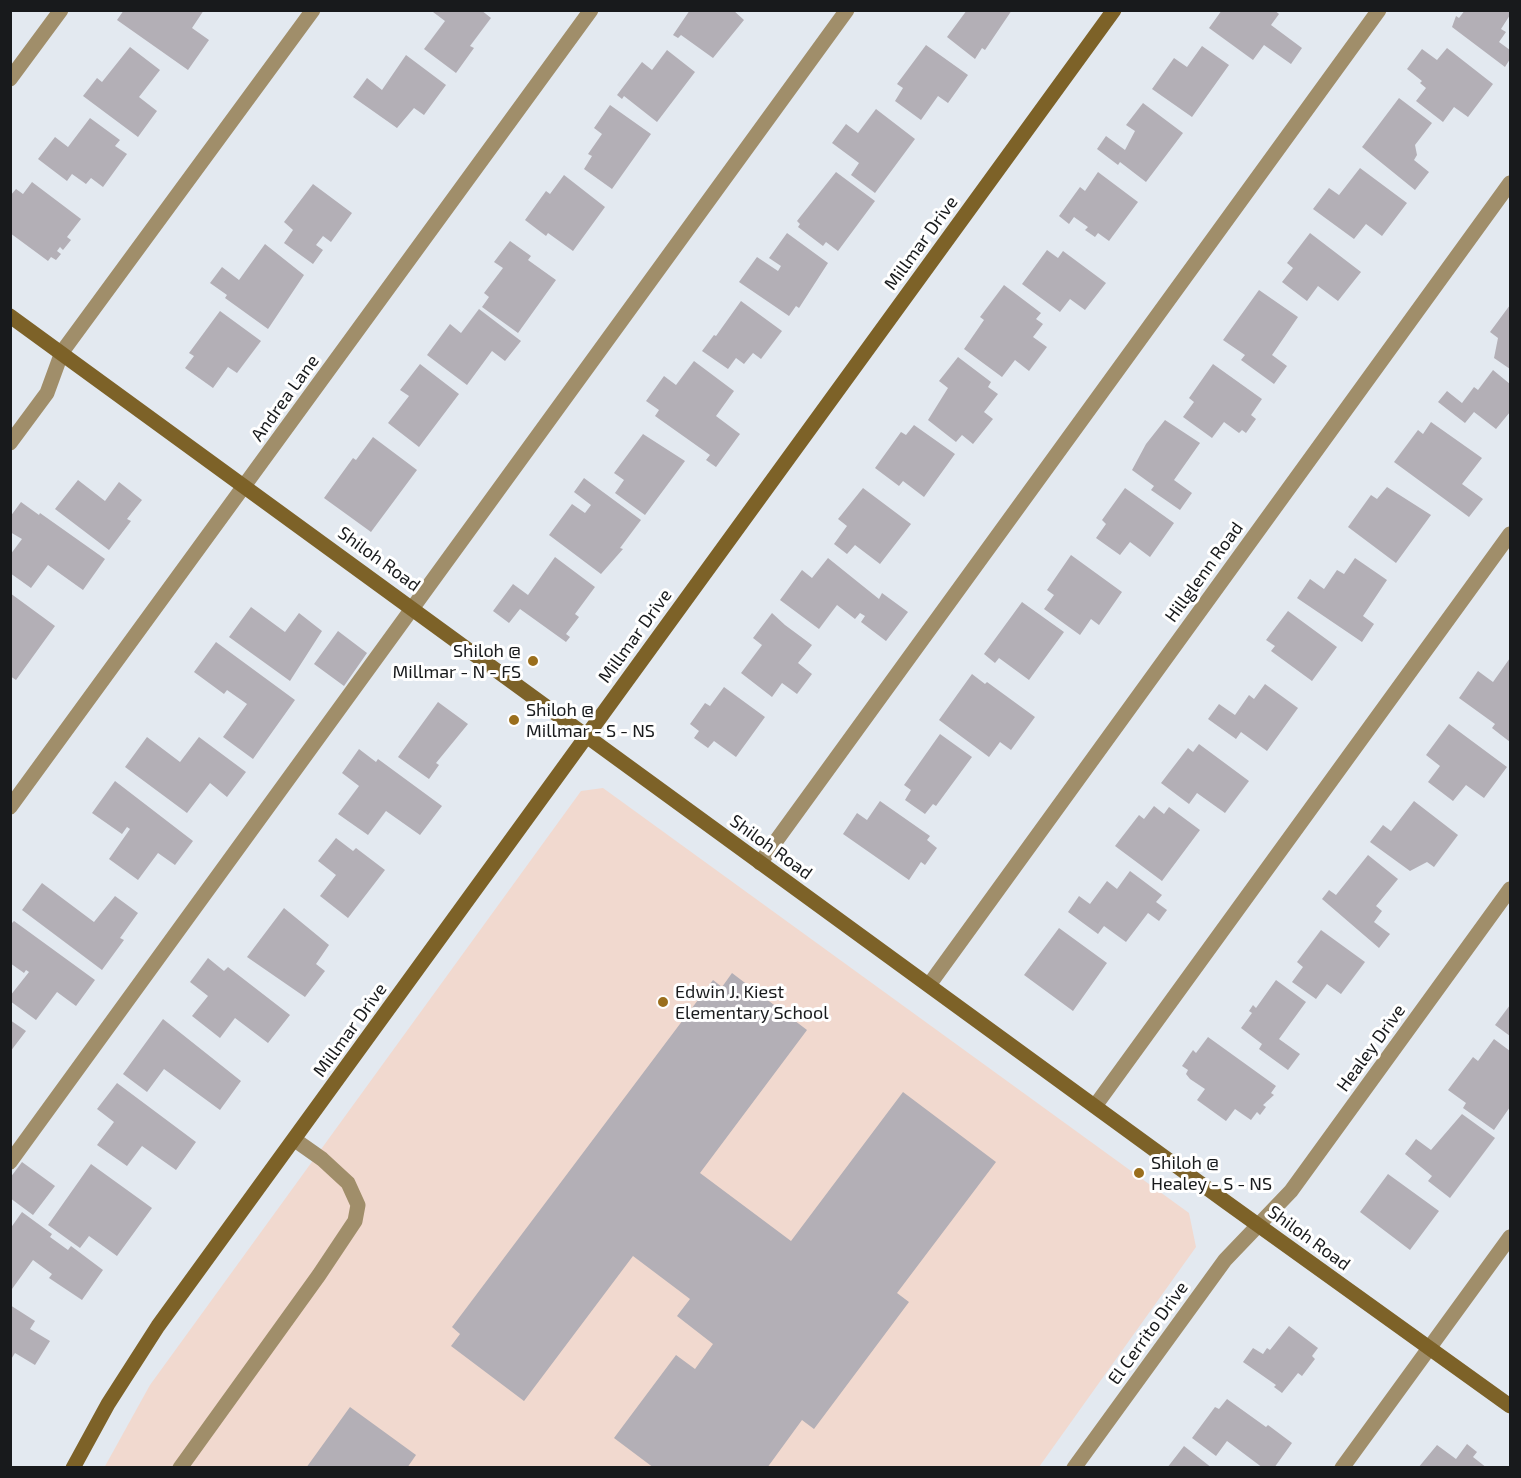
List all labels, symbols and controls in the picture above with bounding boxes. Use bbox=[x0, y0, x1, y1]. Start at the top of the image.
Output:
street label: Millmar Drive bbox=[880, 192, 962, 294]
street label: Andrea Lane bbox=[246, 350, 324, 446]
street label: Hillglenn Road bbox=[1160, 518, 1248, 626]
street label: Shiloh Road bbox=[334, 522, 424, 596]
street label: Millmar Drive bbox=[594, 585, 676, 687]
place label: Shiloh @ Millmar - N - FS bbox=[392, 640, 521, 682]
marker: Shiloh @ Millmar - N - FS bbox=[526, 654, 540, 668]
place label: Shiloh @ Millmar - S - NS bbox=[526, 699, 655, 742]
marker: Shiloh @ Millmar - S - NS bbox=[507, 713, 521, 727]
street label: Shiloh Road bbox=[726, 810, 816, 884]
street label: Millmar Drive bbox=[309, 979, 391, 1081]
place label: Edwin J. Kiest Elementary School bbox=[675, 981, 829, 1024]
marker: Edwin J. Kiest Elementary School bbox=[656, 995, 670, 1009]
street label: Healey Drive bbox=[1332, 1000, 1410, 1096]
place label: Shiloh @ Healey - S - NS bbox=[1151, 1152, 1272, 1194]
marker: Shiloh @ Healey - S - NS bbox=[1132, 1166, 1146, 1180]
street label: Shiloh Road bbox=[1264, 1201, 1354, 1275]
street label: El Cerrito Drive bbox=[1103, 1277, 1193, 1389]

